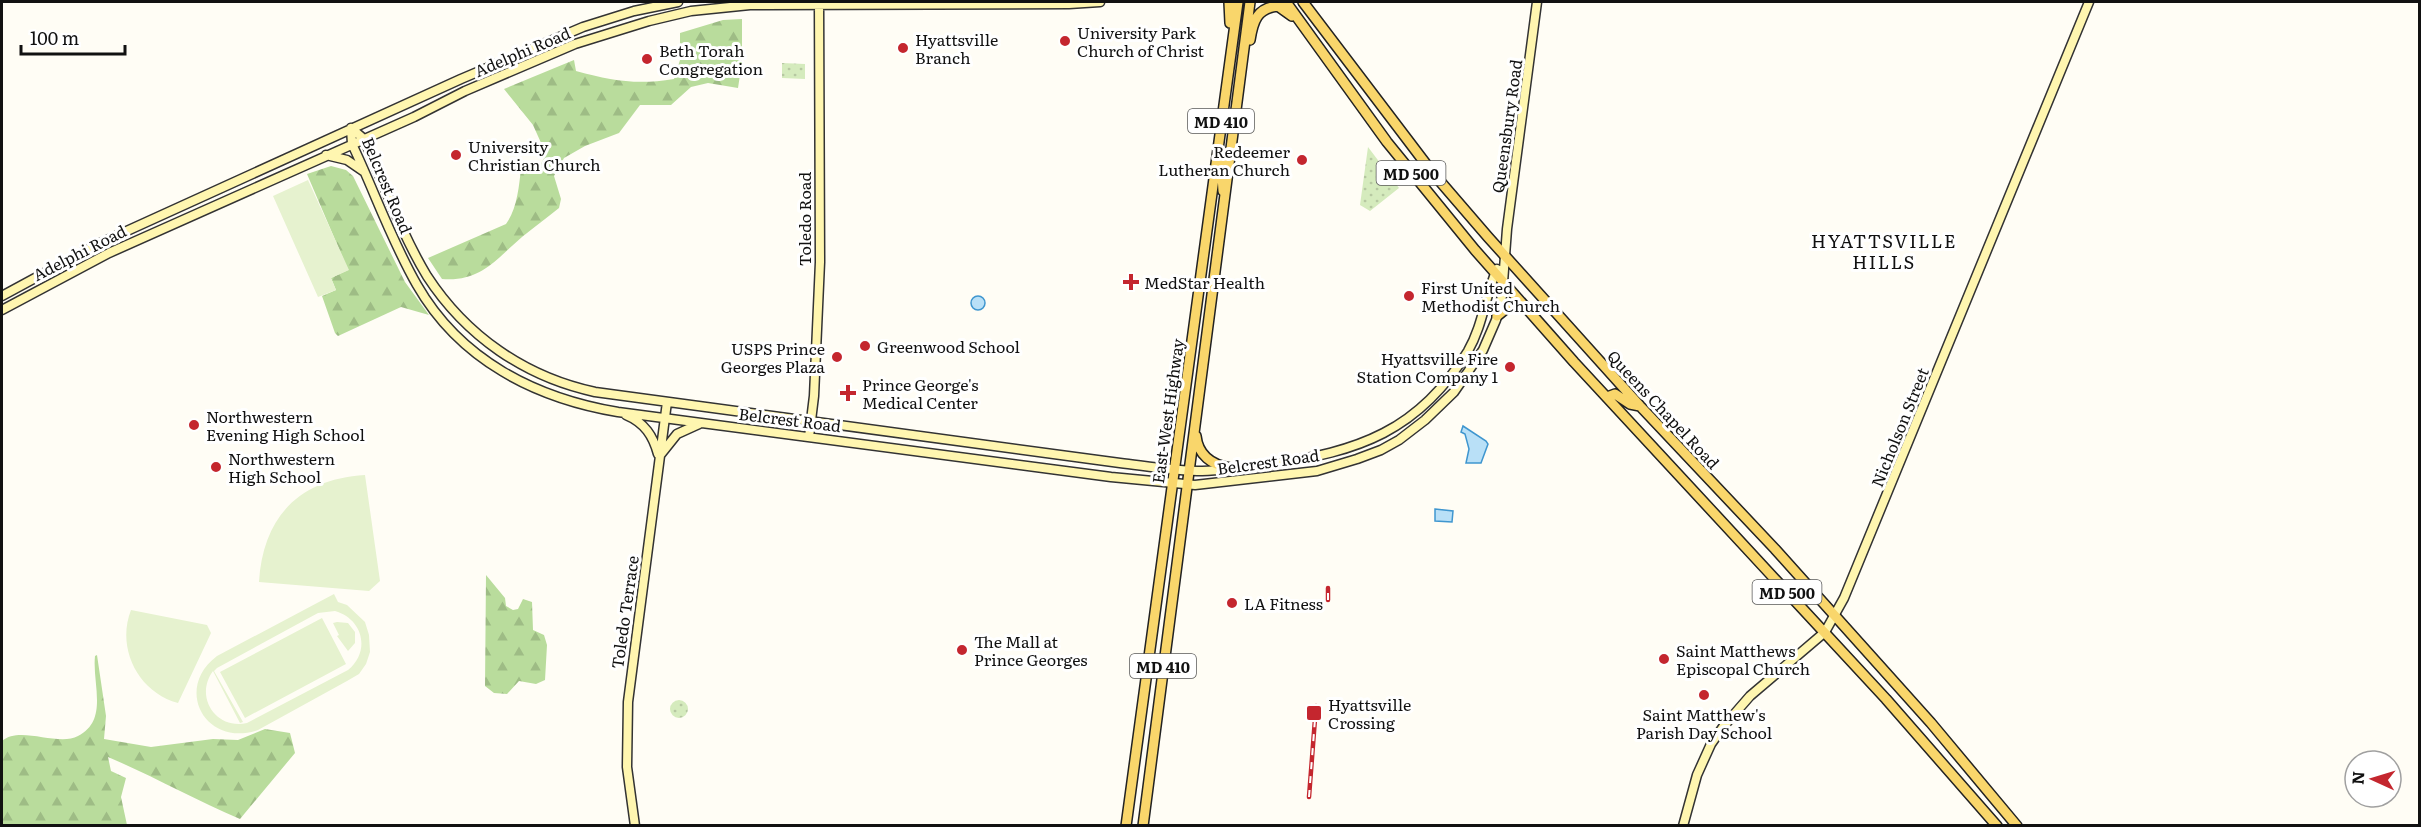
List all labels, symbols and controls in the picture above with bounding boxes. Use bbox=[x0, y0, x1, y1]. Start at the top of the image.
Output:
scale bar bbox=[21, 18, 124, 56]
street label: Adelphi Road bbox=[470, 20, 574, 82]
place label: University Park Church of Christ bbox=[1077, 20, 1205, 62]
text: 100 m bbox=[30, 24, 79, 51]
place label: Hyattsville Branch bbox=[915, 27, 998, 69]
marker: University Park Church of Christ bbox=[1058, 34, 1072, 48]
place label: Beth Torah Congregation bbox=[659, 38, 764, 80]
marker: Hyattsville Branch bbox=[896, 41, 910, 55]
marker: Beth Torah Congregation bbox=[640, 52, 654, 66]
street label: Queensbury Road bbox=[1485, 57, 1527, 194]
road number: MD 410 bbox=[1188, 109, 1254, 133]
street label: Belcrest Road bbox=[357, 133, 419, 237]
place label: University Christian Church bbox=[468, 134, 601, 176]
place label: Redeemer Lutheran Church bbox=[1158, 139, 1290, 181]
marker: University Christian Church bbox=[449, 148, 463, 162]
marker: Redeemer Lutheran Church bbox=[1295, 153, 1309, 167]
road number: MD 500 bbox=[1376, 161, 1446, 185]
street label: Toledo Road bbox=[792, 172, 816, 266]
street label: Adelphi Road bbox=[28, 218, 130, 286]
district label: HYATTSVILLE HILLS bbox=[1811, 227, 1957, 275]
place label: MedStar Health bbox=[1144, 270, 1266, 294]
marker: MedStar Health bbox=[1122, 273, 1140, 291]
place label: First United Methodist Church bbox=[1421, 275, 1561, 317]
marker: First United Methodist Church bbox=[1402, 289, 1416, 303]
place label: Greenwood School bbox=[877, 334, 1020, 358]
place label: USPS Prince Georges Plaza bbox=[721, 336, 825, 378]
street label: East-West Highway bbox=[1145, 336, 1189, 485]
marker: Greenwood School bbox=[858, 339, 872, 353]
street label: Queens Chapel Road bbox=[1602, 344, 1726, 474]
place label: Hyattsville Fire Station Company 1 bbox=[1357, 346, 1498, 388]
marker: USPS Prince Georges Plaza bbox=[830, 350, 844, 364]
marker: Hyattsville Fire Station Company 1 bbox=[1503, 360, 1517, 374]
street label: Nicholson Street bbox=[1864, 363, 1934, 490]
place label: Prince George's Medical Center bbox=[862, 372, 978, 414]
marker: Prince George's Medical Center bbox=[839, 384, 857, 402]
street label: Belcrest Road bbox=[737, 401, 843, 437]
place label: Northwestern Evening High School bbox=[206, 404, 365, 446]
marker: Northwestern Evening High School bbox=[187, 418, 201, 432]
street label: Belcrest Road bbox=[1215, 442, 1321, 480]
place label: Northwestern High School bbox=[228, 446, 336, 488]
marker: Northwestern High School bbox=[209, 460, 223, 474]
street label: Toledo Terrace bbox=[604, 554, 644, 670]
road number: MD 500 bbox=[1752, 580, 1822, 604]
place label: LA Fitness bbox=[1244, 591, 1323, 615]
marker: LA Fitness bbox=[1225, 596, 1239, 610]
place label: The Mall at Prince Georges bbox=[974, 629, 1087, 671]
place label: Saint Matthews Episcopal Church bbox=[1676, 638, 1810, 680]
marker: The Mall at Prince Georges bbox=[955, 643, 969, 657]
marker: Saint Matthews Episcopal Church bbox=[1657, 652, 1671, 666]
road number: MD 410 bbox=[1130, 654, 1196, 678]
marker: Saint Matthew's Parish Day School bbox=[1697, 688, 1711, 702]
place label: Hyattsville Crossing bbox=[1328, 692, 1411, 734]
place label: Saint Matthew's Parish Day School bbox=[1636, 702, 1772, 744]
marker: Hyattsville Crossing bbox=[1305, 704, 1323, 722]
north arrow bbox=[2343, 749, 2403, 809]
text: N bbox=[2345, 770, 2369, 785]

